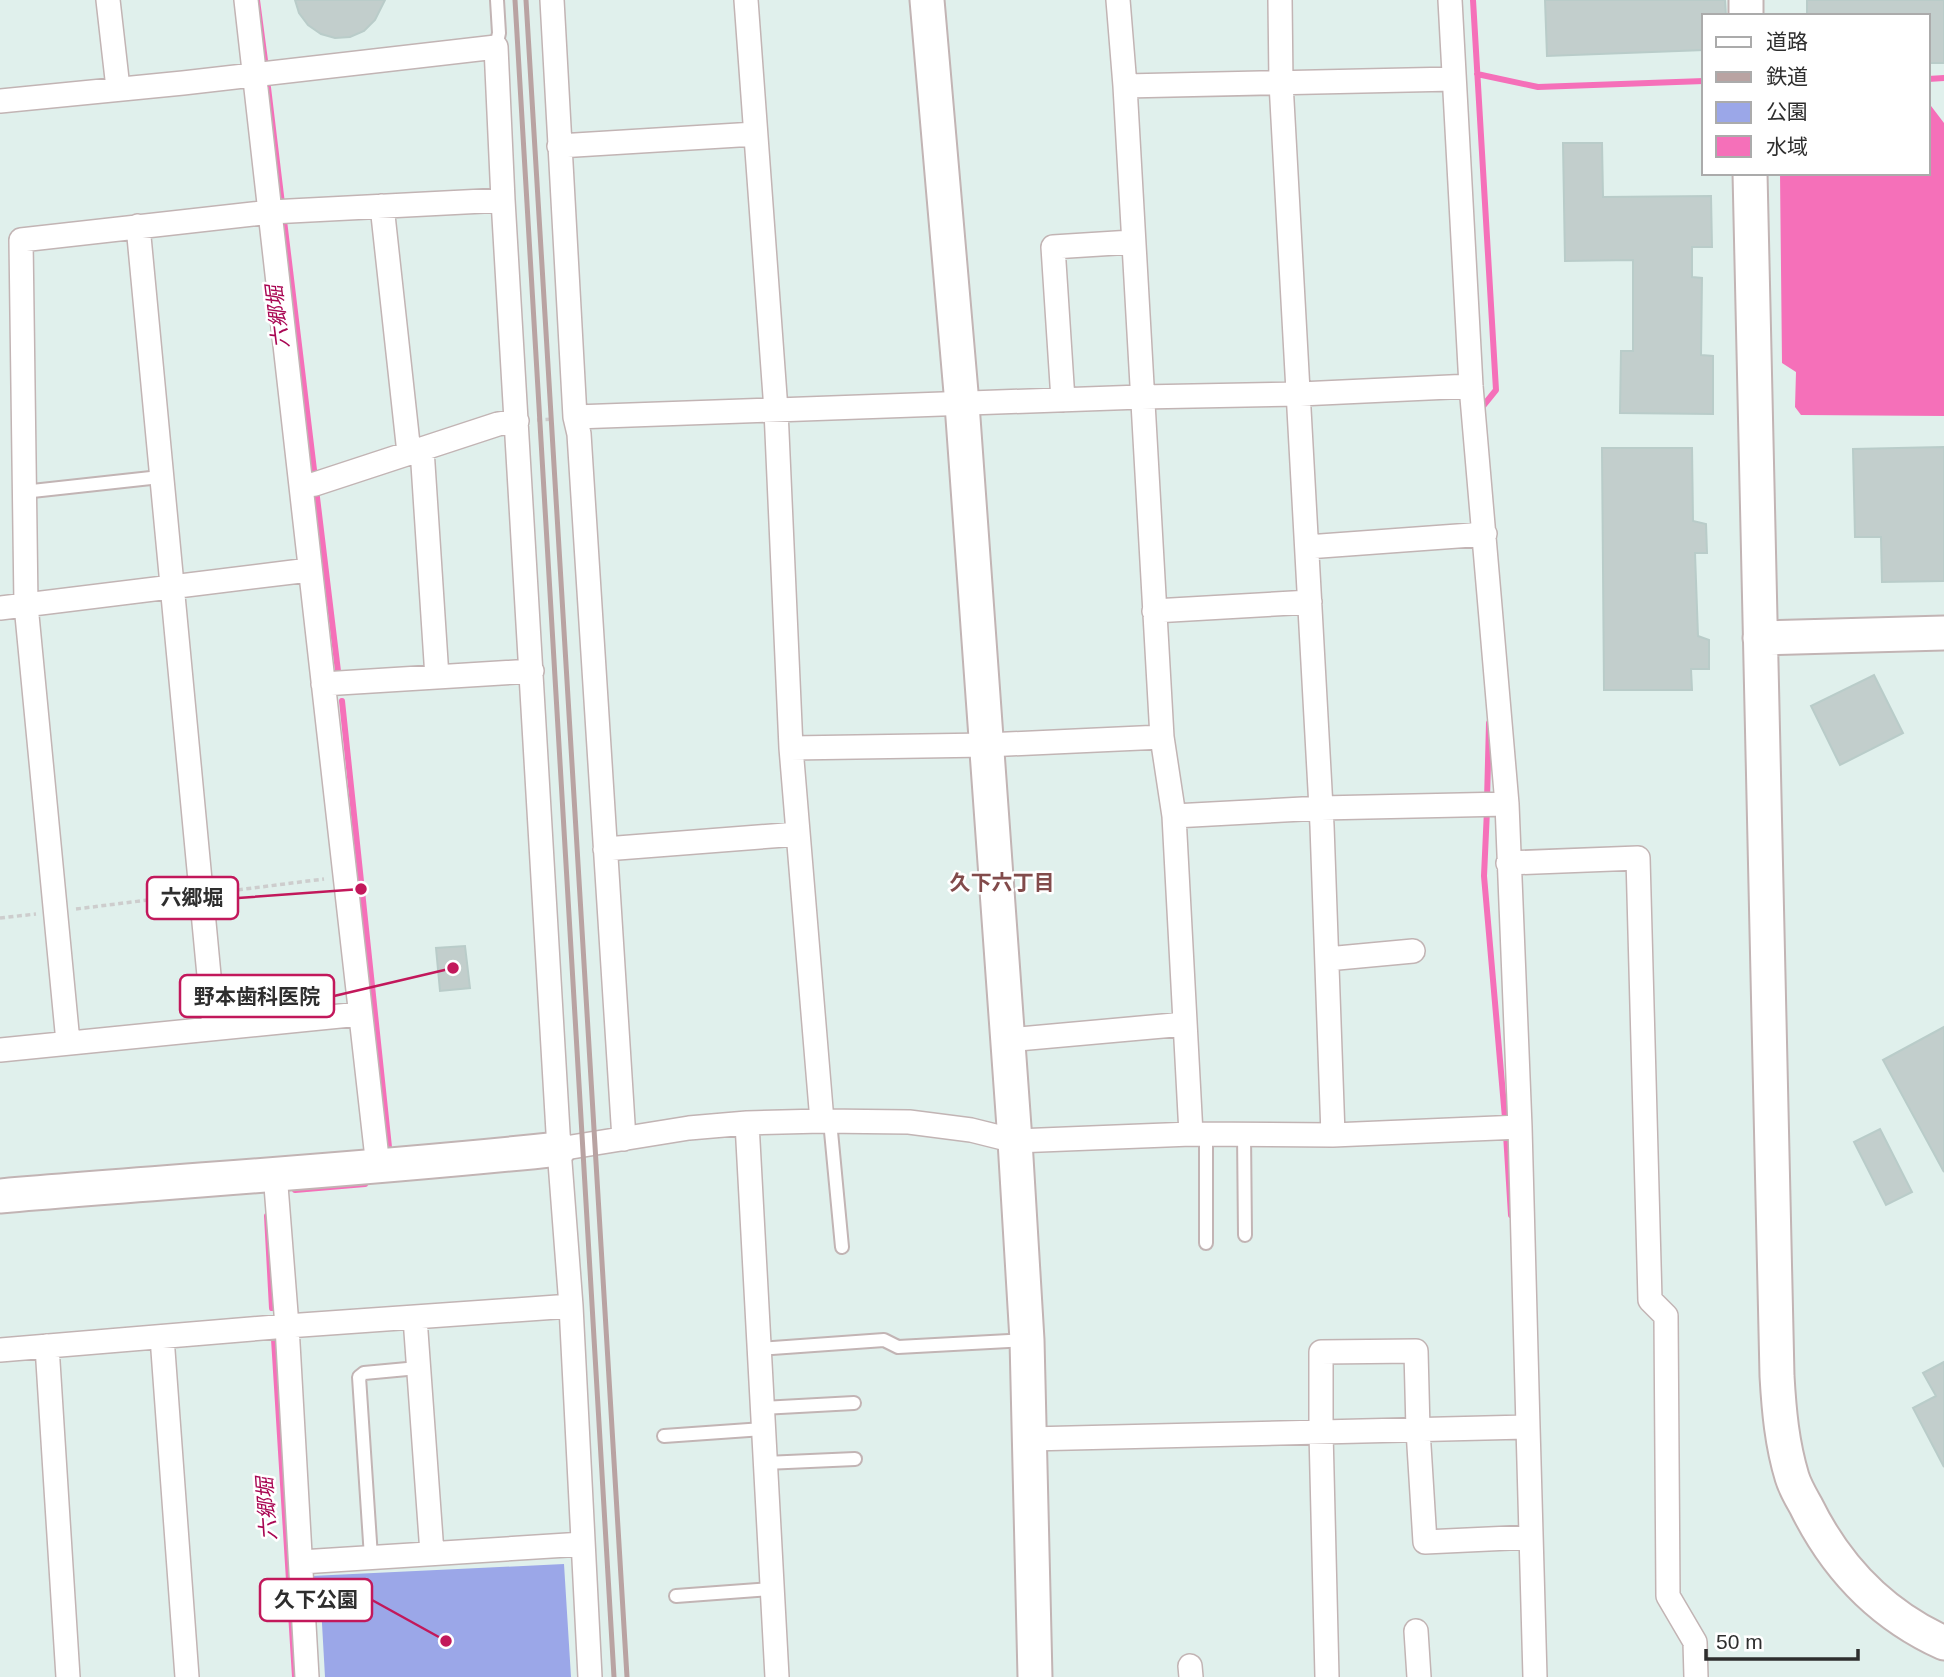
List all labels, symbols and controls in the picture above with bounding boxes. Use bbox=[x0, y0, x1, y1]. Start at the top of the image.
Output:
legend bbox=[1702, 14, 1930, 175]
text: 道路 bbox=[1766, 30, 1808, 53]
text: 鉄道 bbox=[1766, 65, 1808, 88]
text: 公園 bbox=[1766, 100, 1808, 123]
text: 水域 bbox=[1766, 135, 1808, 158]
water label: 六郷堀 bbox=[262, 281, 293, 350]
district label: 久下六丁目 bbox=[950, 871, 1055, 894]
callout: 六郷堀 bbox=[147, 877, 238, 919]
text: 六郷堀 bbox=[161, 886, 224, 909]
callout: 野本歯科医院 bbox=[180, 975, 334, 1017]
text: 野本歯科医院 bbox=[194, 985, 320, 1008]
water label: 六郷堀 bbox=[253, 1474, 280, 1541]
callout: 久下公園 bbox=[260, 1579, 372, 1621]
text: 久下公園 bbox=[274, 1588, 358, 1611]
scale bar bbox=[1706, 1618, 1858, 1662]
text: 50 m bbox=[1716, 1630, 1763, 1653]

